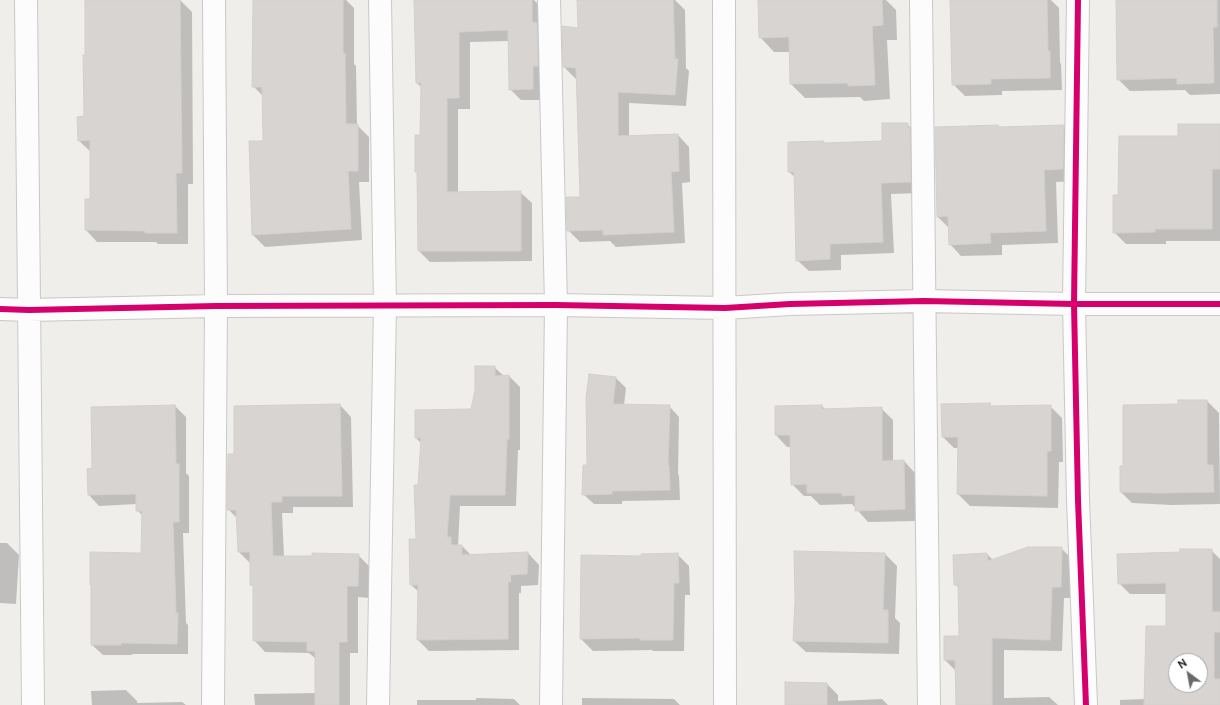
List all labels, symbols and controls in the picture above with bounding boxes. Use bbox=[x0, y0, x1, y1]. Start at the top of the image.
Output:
north arrow bbox=[1168, 653, 1208, 693]
text: N bbox=[1176, 656, 1189, 671]

